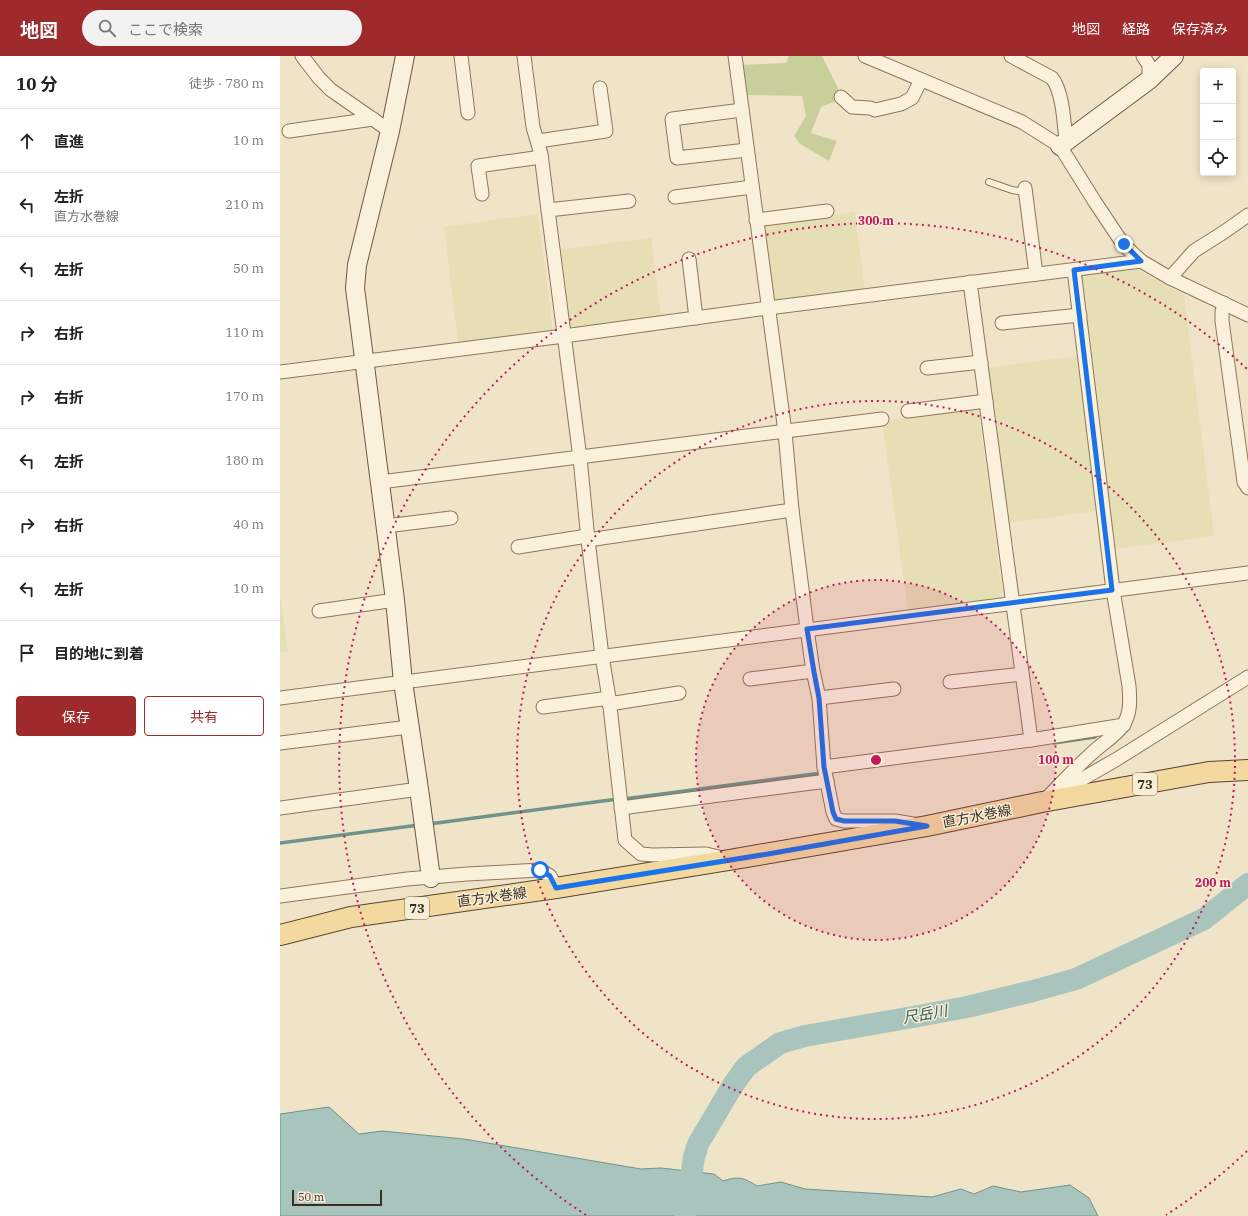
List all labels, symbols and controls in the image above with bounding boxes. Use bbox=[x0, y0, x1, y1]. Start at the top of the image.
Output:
search box bbox=[82, 10, 362, 46]
icon: search bbox=[96, 17, 118, 39]
text: 地図 bbox=[20, 18, 58, 42]
text: ここで検索 bbox=[128, 20, 203, 39]
text: 地図 bbox=[1072, 20, 1100, 38]
text: 経路 bbox=[1122, 20, 1150, 38]
text: 保存済み bbox=[1172, 20, 1228, 38]
map controls bbox=[1200, 68, 1236, 176]
button: + bbox=[1200, 68, 1236, 104]
text: 10 分 bbox=[16, 73, 57, 95]
text: 徒歩 · 780 m bbox=[189, 75, 264, 92]
button: − bbox=[1200, 104, 1236, 140]
icon: ahead bbox=[16, 130, 38, 152]
text: 直進 bbox=[54, 132, 84, 151]
text: 10 m bbox=[233, 132, 264, 149]
button: locate bbox=[1200, 140, 1236, 176]
text: 左折 bbox=[54, 187, 84, 206]
icon: left bbox=[16, 194, 38, 216]
text: 210 m bbox=[225, 196, 264, 213]
text: 直方水巻線 bbox=[54, 208, 119, 225]
text: 300 m bbox=[858, 213, 894, 228]
route end bbox=[1115, 235, 1133, 253]
icon: left bbox=[16, 258, 38, 280]
text: 左折 bbox=[54, 260, 84, 279]
text: 50 m bbox=[233, 260, 264, 277]
icon: right bbox=[16, 322, 38, 344]
text: 右折 bbox=[54, 324, 84, 343]
text: 110 m bbox=[225, 324, 264, 341]
icon: right bbox=[16, 386, 38, 408]
text: 右折 bbox=[54, 388, 84, 407]
text: 170 m bbox=[225, 388, 264, 405]
icon: left bbox=[16, 450, 38, 472]
text: 左折 bbox=[54, 452, 84, 471]
text: 180 m bbox=[225, 452, 264, 469]
icon: right bbox=[16, 514, 38, 536]
text: 右折 bbox=[54, 516, 84, 535]
text: 40 m bbox=[233, 516, 264, 533]
icon: left bbox=[16, 578, 38, 600]
text: 左折 bbox=[54, 580, 84, 599]
text: 10 m bbox=[233, 580, 264, 597]
icon: arrive bbox=[16, 642, 38, 664]
text: 目的地に到着 bbox=[54, 644, 144, 663]
button: 保存 bbox=[16, 696, 136, 736]
button: 共有 bbox=[144, 696, 264, 736]
text: 100 m bbox=[1038, 752, 1074, 767]
centre of rings bbox=[869, 753, 883, 767]
road number: 73 bbox=[1133, 773, 1157, 795]
street label: 直方水巻線 bbox=[941, 800, 1013, 832]
route start bbox=[531, 861, 549, 879]
text: 200 m bbox=[1195, 875, 1231, 890]
street label: 直方水巻線 bbox=[456, 883, 528, 911]
road number: 73 bbox=[405, 897, 429, 919]
water label: 尺岳川 bbox=[901, 1000, 951, 1027]
scale bar bbox=[292, 1188, 382, 1207]
text: 50 m bbox=[298, 1190, 324, 1204]

